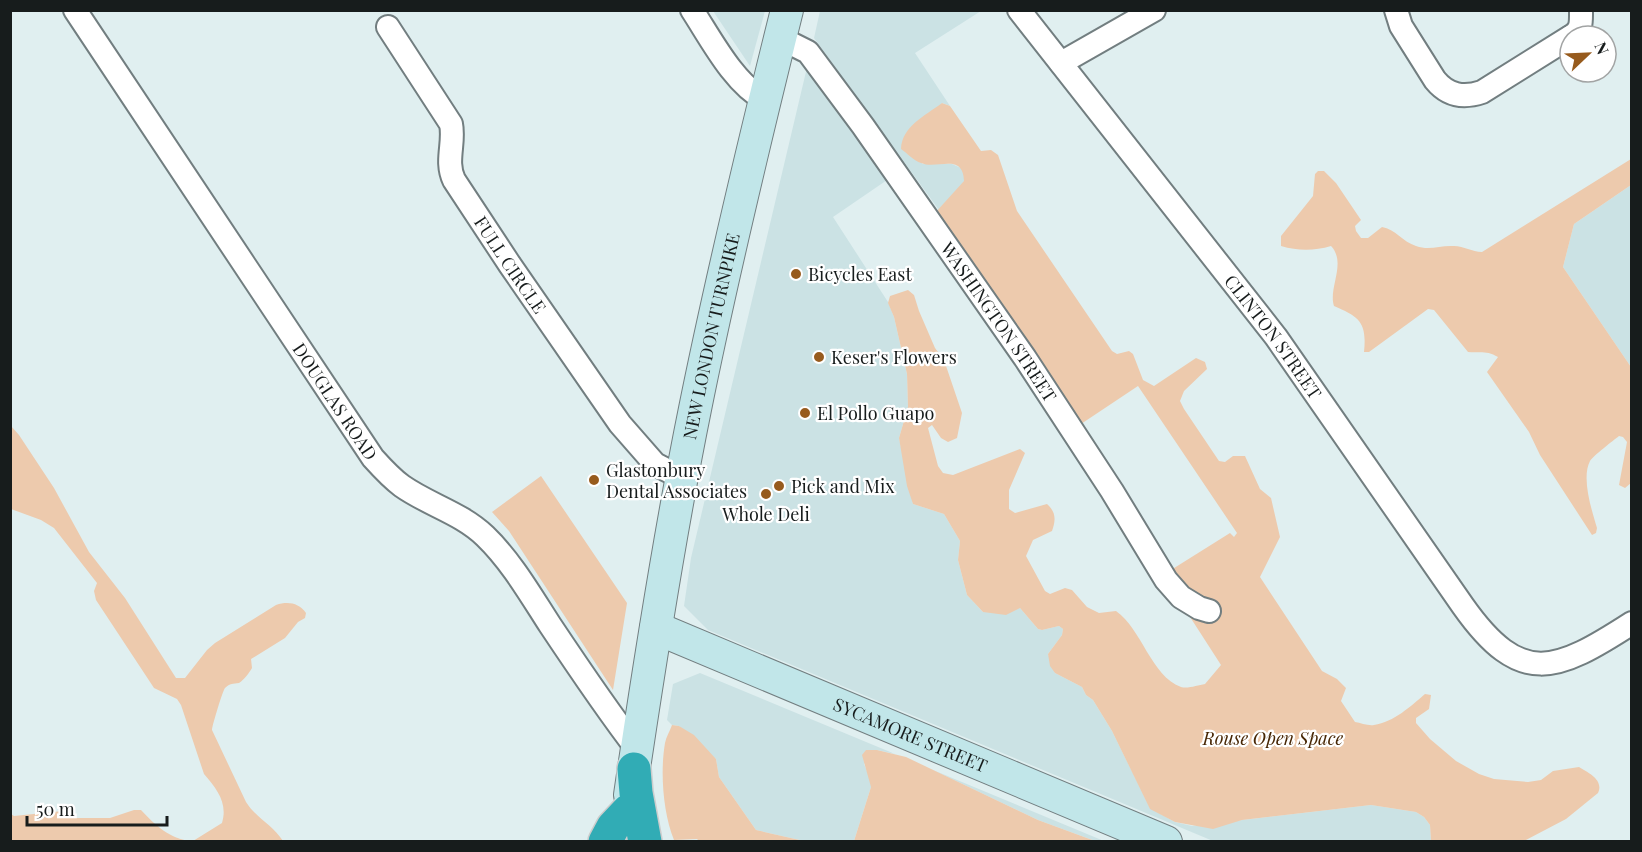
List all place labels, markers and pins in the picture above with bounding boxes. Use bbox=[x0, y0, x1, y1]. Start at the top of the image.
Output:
place label: Bicycles East bbox=[808, 262, 912, 286]
marker: Bicycles East bbox=[789, 267, 803, 281]
place label: Keser's Flowers bbox=[831, 345, 957, 369]
marker: Keser's Flowers bbox=[812, 350, 826, 364]
place label: El Pollo Guapo bbox=[817, 401, 935, 425]
marker: El Pollo Guapo bbox=[798, 406, 812, 420]
place label: Glastonbury Dental Associates bbox=[606, 458, 747, 503]
marker: Glastonbury Dental Associates bbox=[587, 473, 601, 487]
place label: Pick and Mix bbox=[791, 474, 895, 498]
marker: Pick and Mix bbox=[772, 479, 786, 493]
marker: Whole Deli bbox=[759, 487, 773, 501]
place label: Whole Deli bbox=[721, 502, 810, 526]

